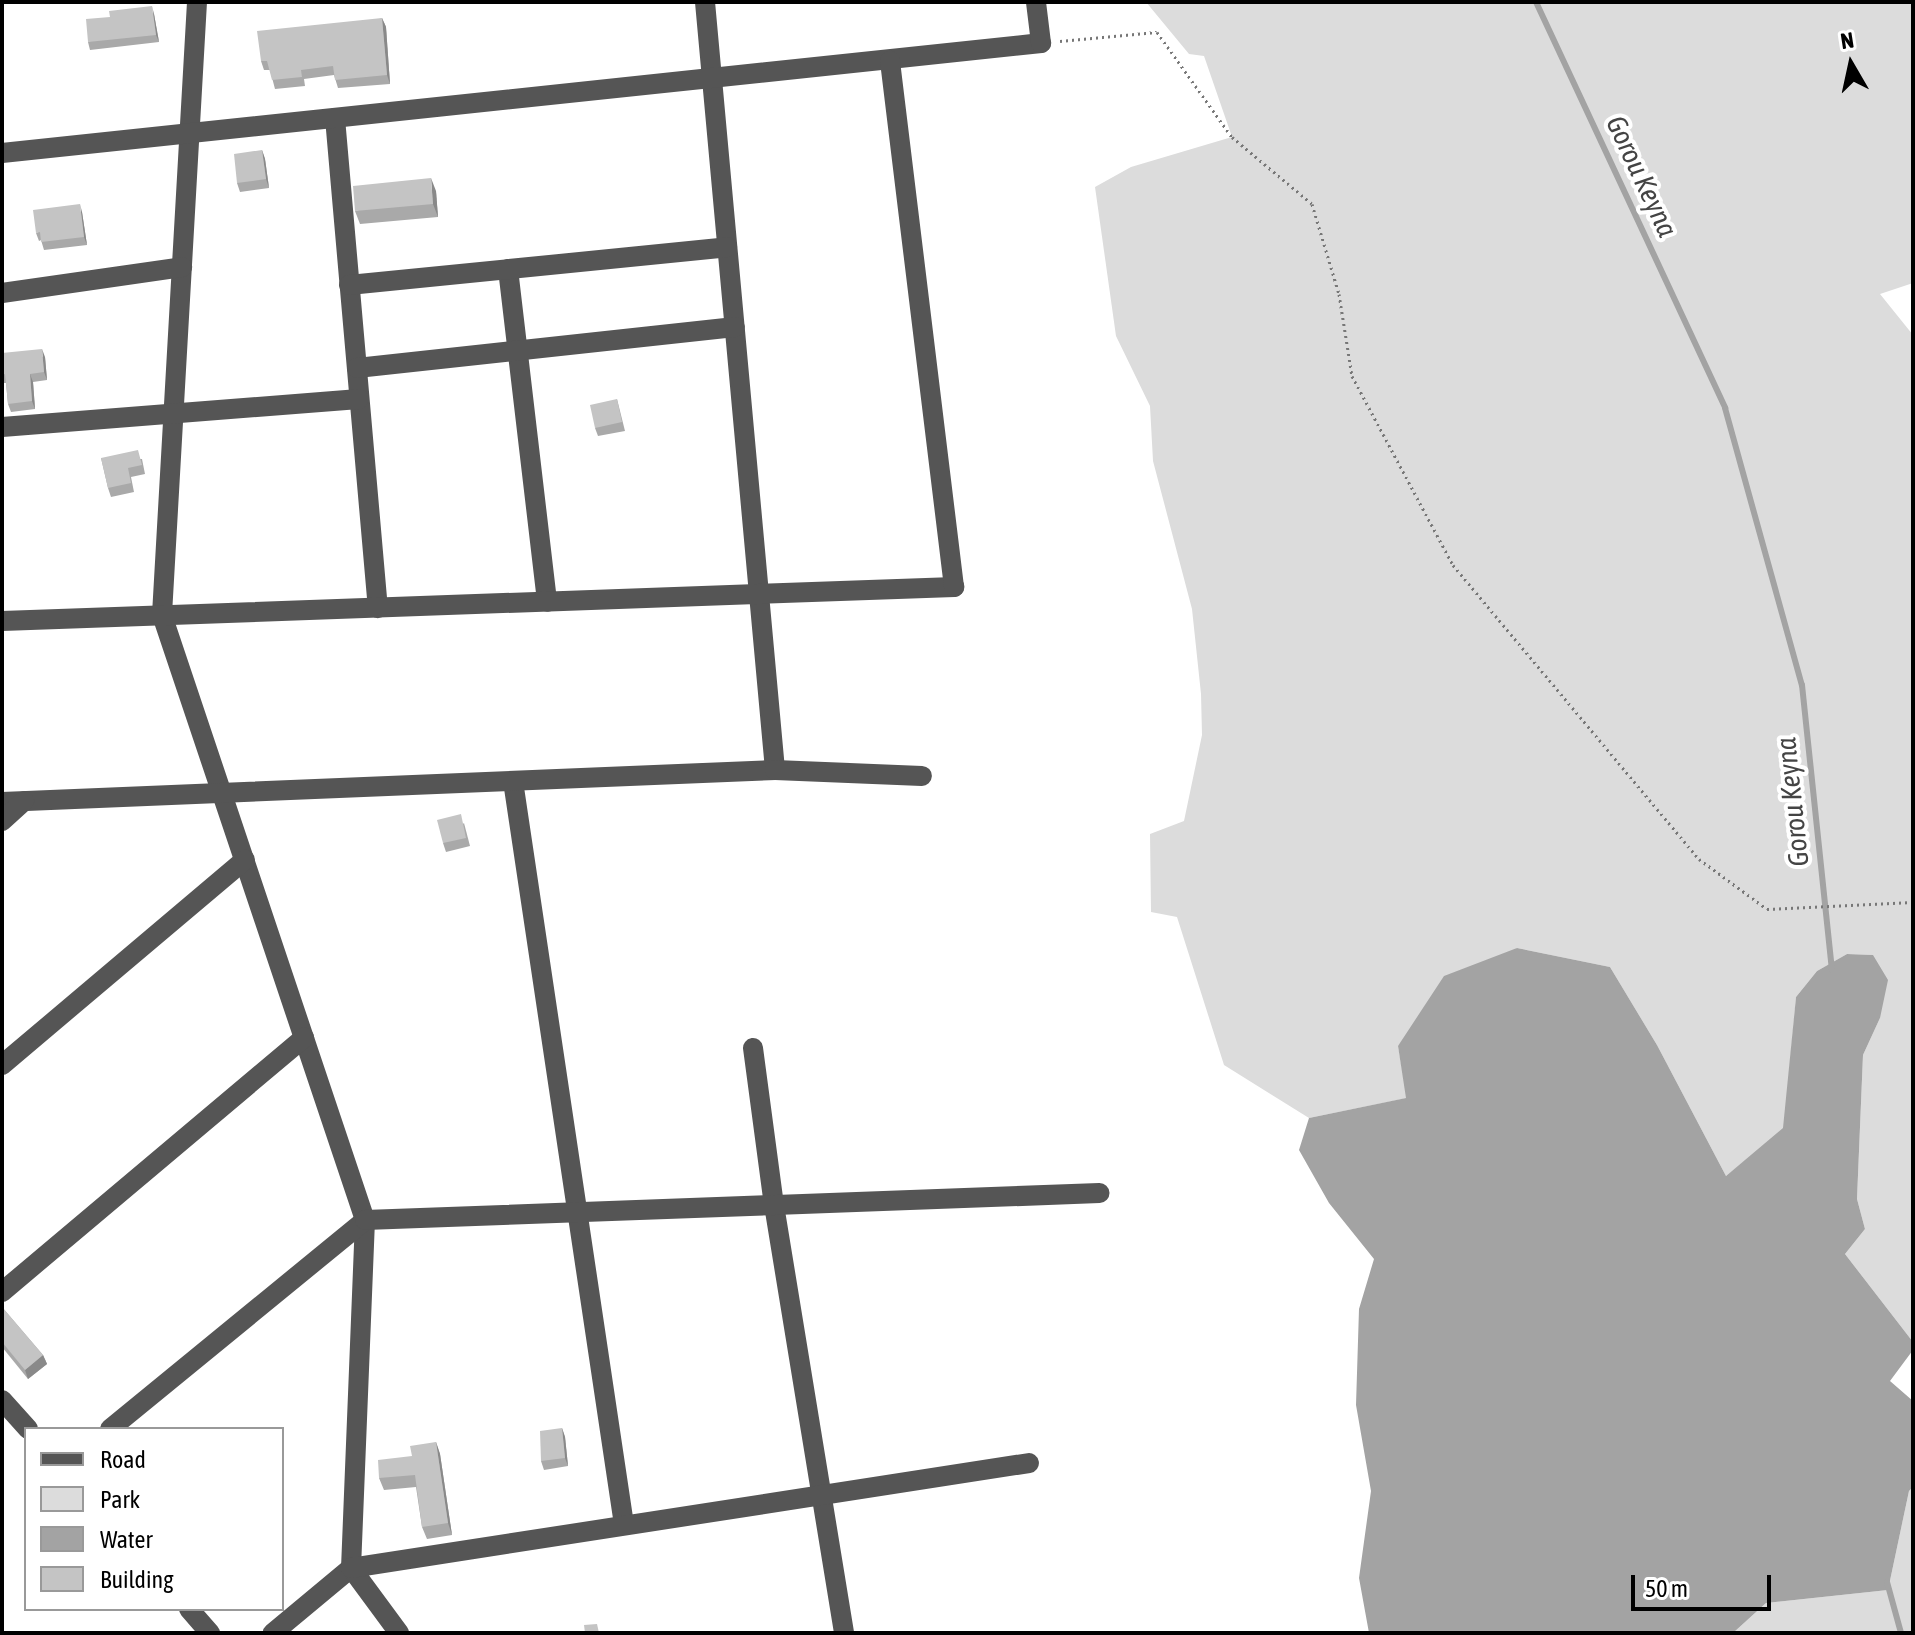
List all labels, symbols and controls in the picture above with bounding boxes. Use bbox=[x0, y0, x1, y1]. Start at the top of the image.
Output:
north arrow bbox=[1811, 24, 1891, 104]
text: N bbox=[1839, 26, 1856, 54]
water label: Gorou Keyna bbox=[1599, 110, 1685, 242]
water label: Gorou Keyna bbox=[1769, 736, 1815, 868]
legend bbox=[24, 1427, 284, 1611]
text: Road bbox=[100, 1446, 146, 1473]
text: Park bbox=[100, 1486, 140, 1513]
text: Water bbox=[100, 1526, 153, 1553]
scale bar bbox=[1635, 1559, 1775, 1609]
text: Building bbox=[100, 1566, 173, 1593]
text: 50 m bbox=[1645, 1575, 1688, 1602]

